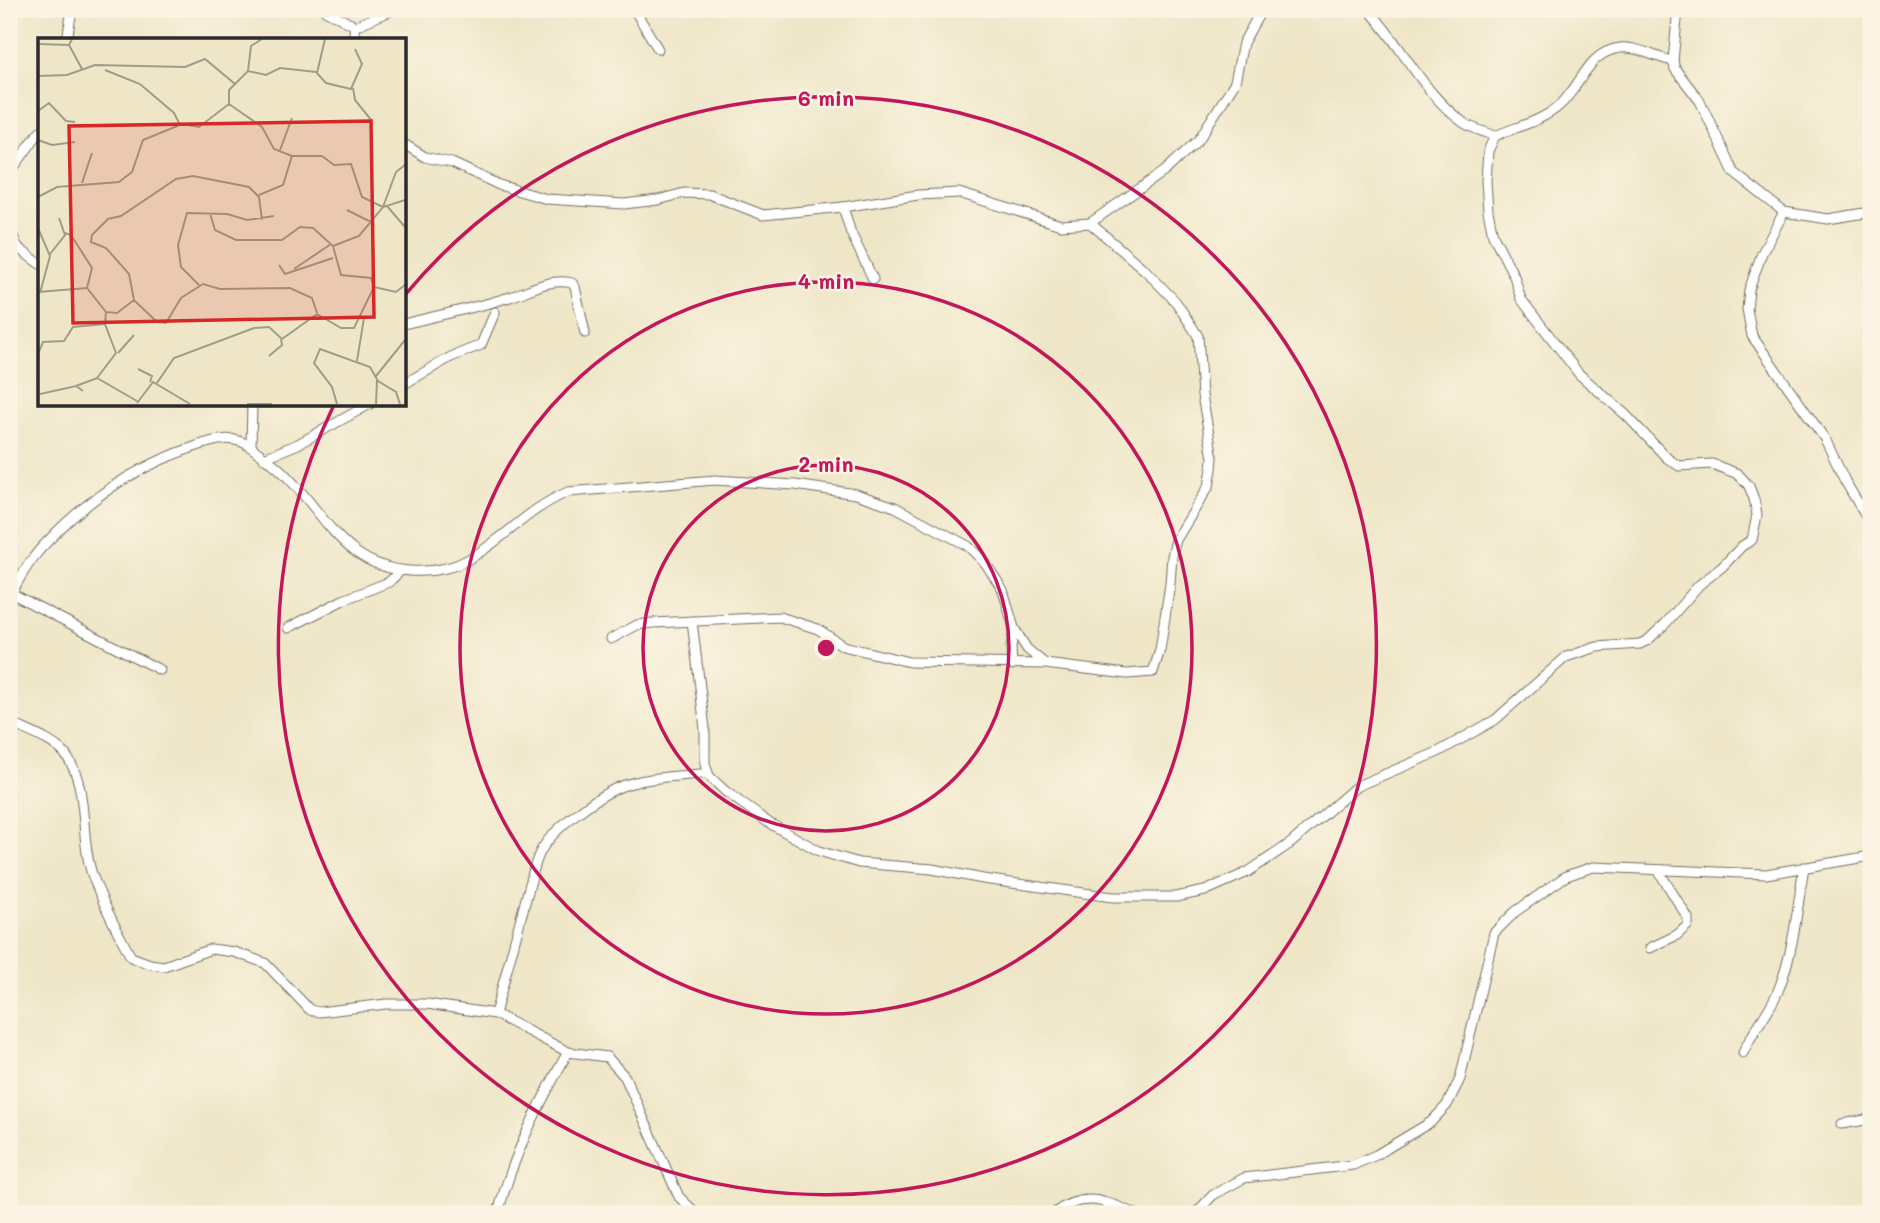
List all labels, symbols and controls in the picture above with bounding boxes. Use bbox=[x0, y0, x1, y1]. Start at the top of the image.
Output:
inset map bbox=[38, 38, 406, 406]
text: 6 min bbox=[798, 84, 854, 111]
text: 4 min bbox=[798, 267, 854, 294]
text: 2 min bbox=[798, 450, 854, 477]
centre of rings bbox=[814, 636, 838, 660]

